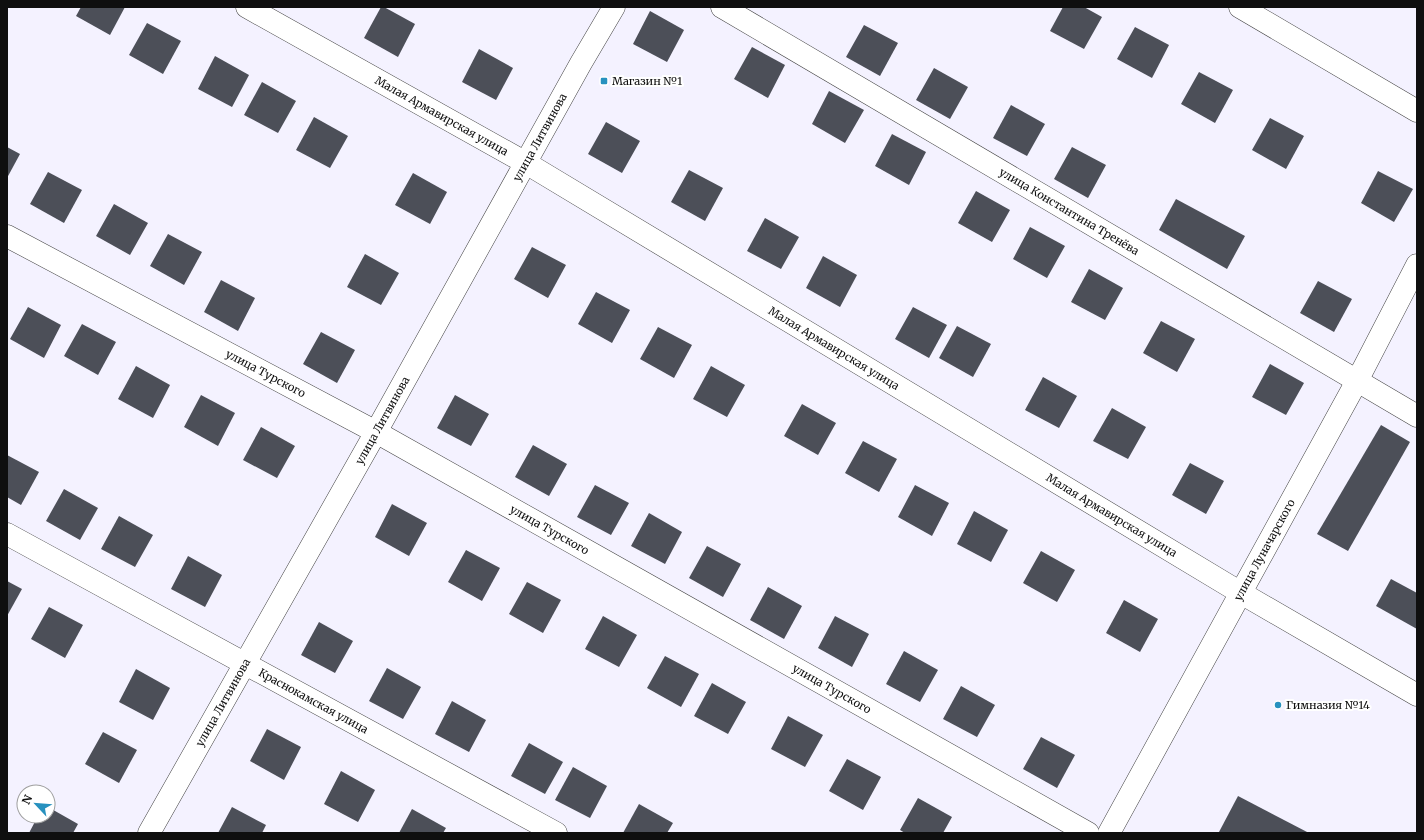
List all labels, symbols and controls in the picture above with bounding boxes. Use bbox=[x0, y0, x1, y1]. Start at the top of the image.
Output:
street label: Малая Армавирская улица bbox=[373, 73, 511, 159]
place label: Магазин №1 bbox=[612, 74, 682, 88]
marker: Магазин №1 bbox=[599, 76, 609, 86]
street label: улица Литвинова bbox=[510, 91, 570, 184]
street label: улица Константина Тренёва bbox=[997, 165, 1142, 258]
street label: Малая Армавирская улица bbox=[766, 303, 902, 393]
street label: улица Турского bbox=[223, 347, 309, 401]
street label: улица Литвинова bbox=[352, 374, 413, 467]
street label: Малая Армавирская улица bbox=[1044, 470, 1180, 560]
street label: улица Луначарского bbox=[1231, 496, 1298, 603]
street label: улица Турского bbox=[508, 502, 592, 558]
street label: улица Литвинова bbox=[192, 656, 253, 749]
street label: улица Турского bbox=[790, 661, 874, 717]
street label: Краснокамская улица bbox=[256, 665, 371, 736]
place label: Гимназия №14 bbox=[1286, 698, 1370, 712]
marker: Гимназия №14 bbox=[1273, 700, 1283, 710]
north arrow bbox=[16, 784, 56, 824]
text: N bbox=[19, 792, 35, 807]

